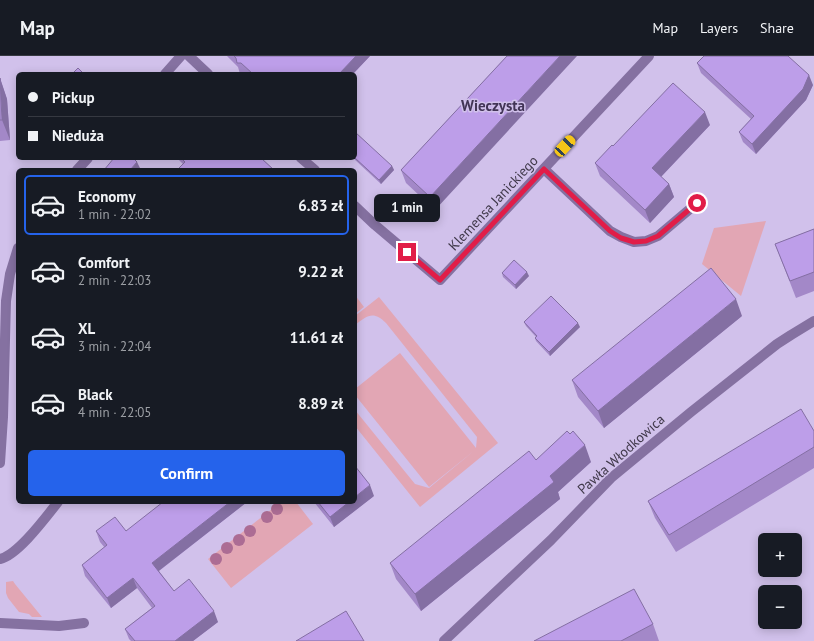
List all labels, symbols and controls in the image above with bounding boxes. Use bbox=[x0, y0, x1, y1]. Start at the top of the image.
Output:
text: Map bbox=[20, 16, 55, 40]
text: Map bbox=[652, 19, 678, 37]
text: Layers bbox=[700, 19, 738, 37]
text: Share bbox=[760, 19, 794, 37]
text: Pickup bbox=[52, 88, 95, 107]
district label: Wieczysta bbox=[461, 96, 525, 115]
text: Nieduża bbox=[52, 126, 104, 145]
car bbox=[552, 133, 578, 159]
street label: Klemensa Janickiego bbox=[444, 152, 542, 254]
icon: car bbox=[30, 187, 66, 223]
text: Economy bbox=[78, 187, 136, 206]
callout: 1 min bbox=[374, 194, 440, 222]
route start bbox=[688, 194, 706, 212]
text: 6.83 zł bbox=[298, 196, 343, 215]
text: 1 min bbox=[391, 199, 423, 216]
text: 1 min · 22:02 bbox=[78, 206, 151, 223]
route end bbox=[398, 243, 416, 261]
icon: car bbox=[30, 253, 66, 289]
text: Comfort bbox=[78, 253, 130, 272]
text: 9.22 zł bbox=[298, 262, 343, 281]
text: 2 min · 22:03 bbox=[78, 272, 151, 289]
icon: car bbox=[30, 319, 66, 355]
text: XL bbox=[78, 319, 95, 338]
text: 11.61 zł bbox=[290, 328, 343, 347]
text: 3 min · 22:04 bbox=[78, 338, 151, 355]
icon: car bbox=[30, 385, 66, 421]
text: Black bbox=[78, 385, 113, 404]
text: 8.89 zł bbox=[298, 394, 343, 413]
text: 4 min · 22:05 bbox=[78, 404, 151, 421]
street label: Pawła Włodkowica bbox=[574, 410, 668, 498]
button: Confirm bbox=[28, 450, 345, 496]
map controls bbox=[758, 533, 802, 629]
button: + bbox=[758, 533, 802, 577]
button: − bbox=[758, 585, 802, 629]

